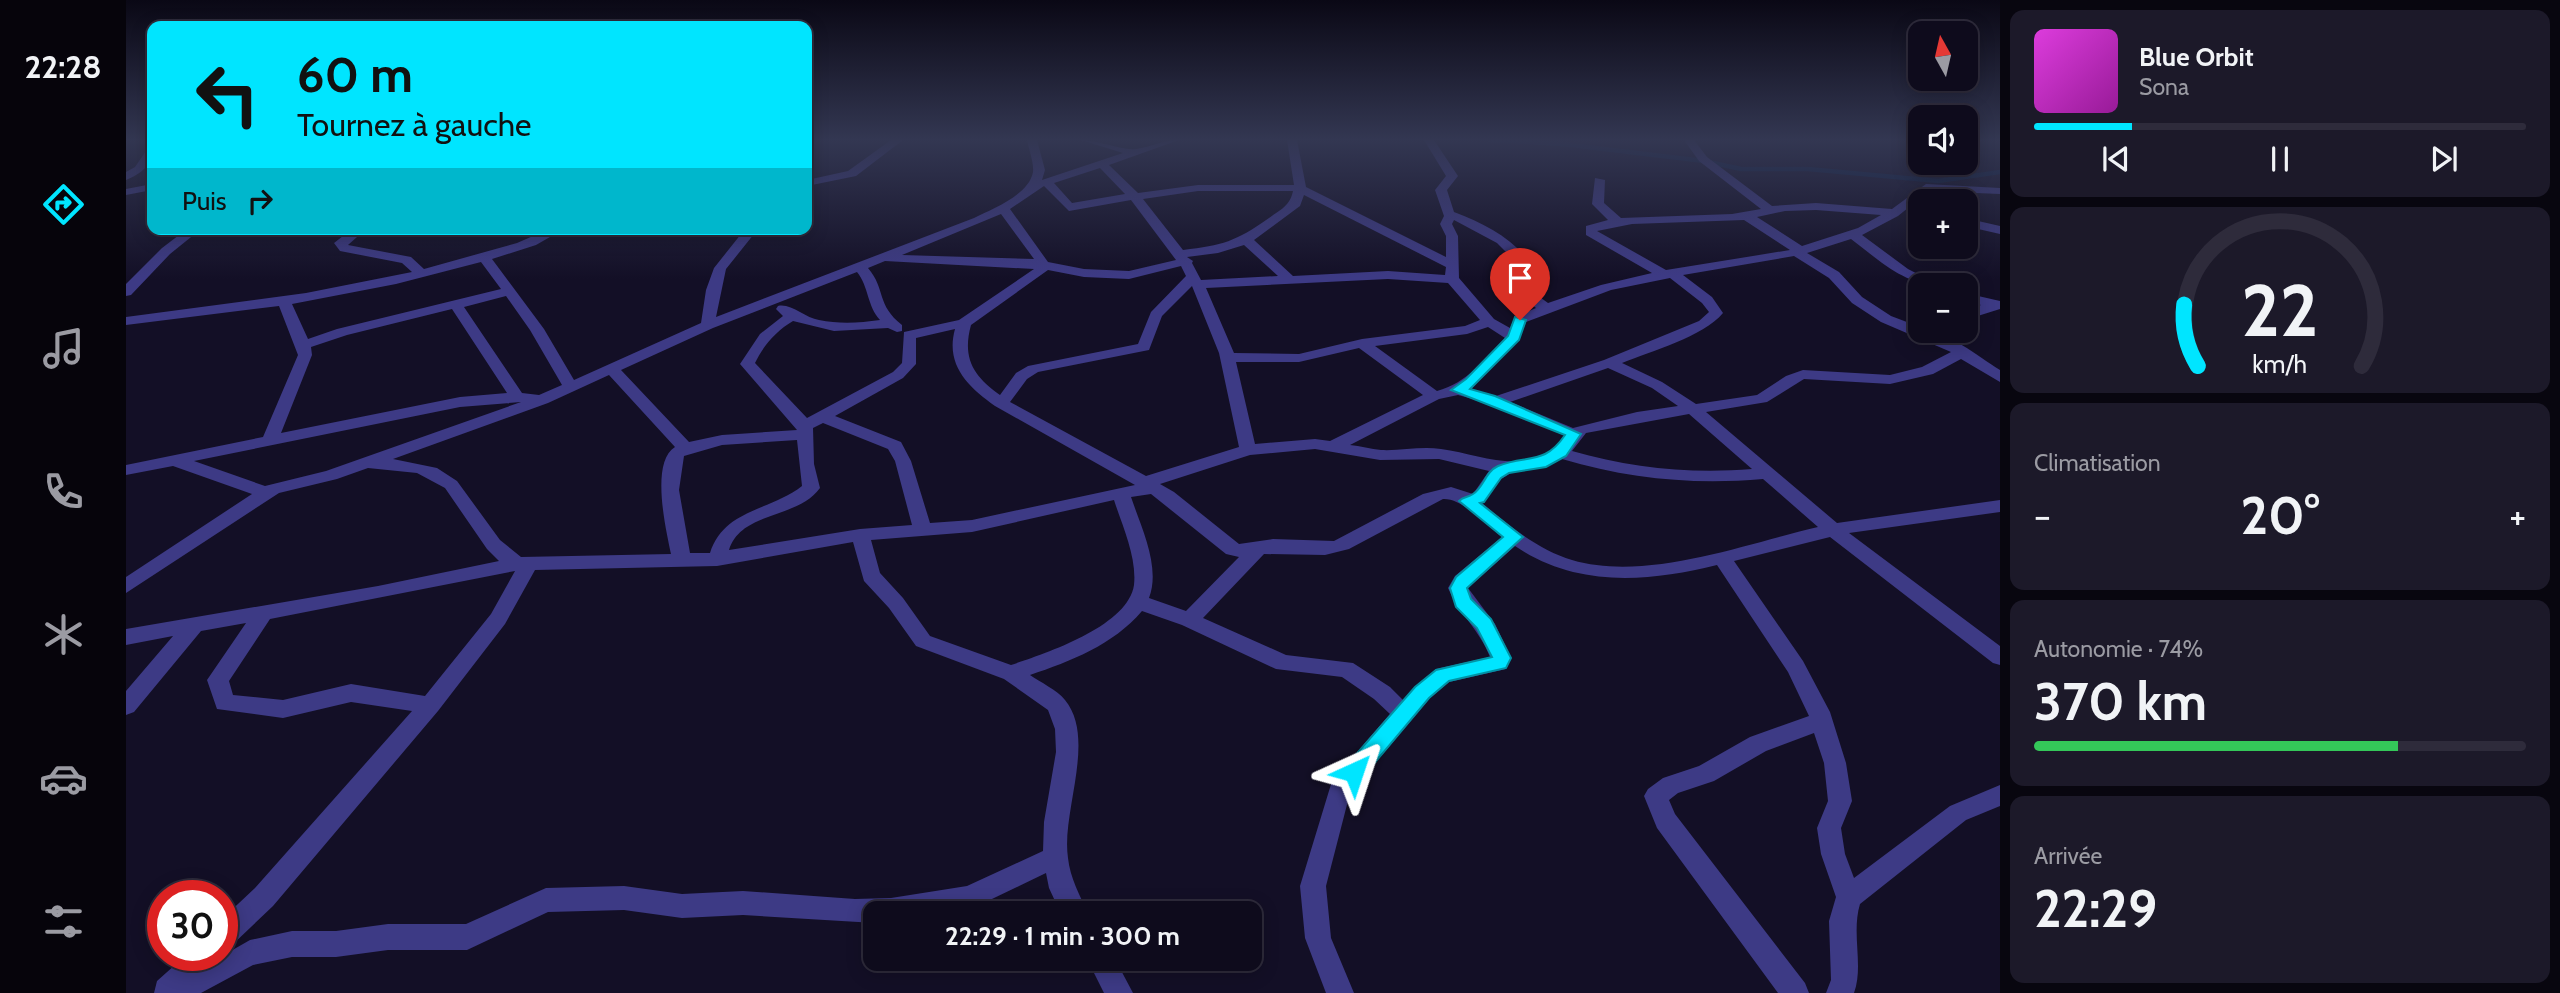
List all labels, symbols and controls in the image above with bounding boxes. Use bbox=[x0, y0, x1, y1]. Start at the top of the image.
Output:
north arrow bbox=[1908, 21, 1978, 91]
map controls bbox=[1908, 21, 1978, 343]
text: Blue Orbit bbox=[2139, 41, 2254, 73]
text: 60 m bbox=[297, 45, 413, 104]
text: 22:28 bbox=[24, 47, 102, 86]
icon: left bbox=[182, 49, 273, 140]
text: Sona bbox=[2139, 73, 2189, 101]
text: Tournez à gauche bbox=[297, 105, 531, 144]
button: sound bbox=[1908, 105, 1978, 175]
icon: previous bbox=[2097, 140, 2135, 178]
icon: pause bbox=[2261, 140, 2299, 178]
icon: next bbox=[2425, 140, 2463, 178]
icon: directions bbox=[39, 180, 88, 229]
icon: right bbox=[241, 182, 279, 220]
text: Puis bbox=[182, 185, 227, 217]
button: + bbox=[1908, 189, 1978, 259]
pin bbox=[1490, 248, 1550, 320]
icon: arrive bbox=[1501, 259, 1539, 297]
text: 22 bbox=[2241, 266, 2319, 354]
button: − bbox=[1908, 273, 1978, 343]
icon: music bbox=[39, 324, 88, 373]
text: km/h bbox=[2253, 349, 2307, 379]
text: Climatisation bbox=[2034, 449, 2161, 477]
icon: phone bbox=[39, 467, 88, 516]
text: 20° bbox=[2240, 484, 2320, 547]
text: − bbox=[2034, 492, 2051, 539]
text: + bbox=[2509, 492, 2526, 539]
icon: climate bbox=[39, 610, 88, 659]
text: Autonomie · 74% bbox=[2034, 635, 2203, 663]
text: 370 km bbox=[2034, 670, 2207, 733]
position arrow bbox=[1317, 735, 1391, 809]
icon: car bbox=[39, 754, 88, 803]
text: Arrivée bbox=[2034, 842, 2102, 870]
text: 22:29 bbox=[2034, 877, 2157, 940]
speed limit sign: 30 bbox=[147, 880, 238, 971]
icon: filters bbox=[39, 897, 88, 946]
text: 22:29 · 1 min · 300 m bbox=[945, 920, 1180, 952]

